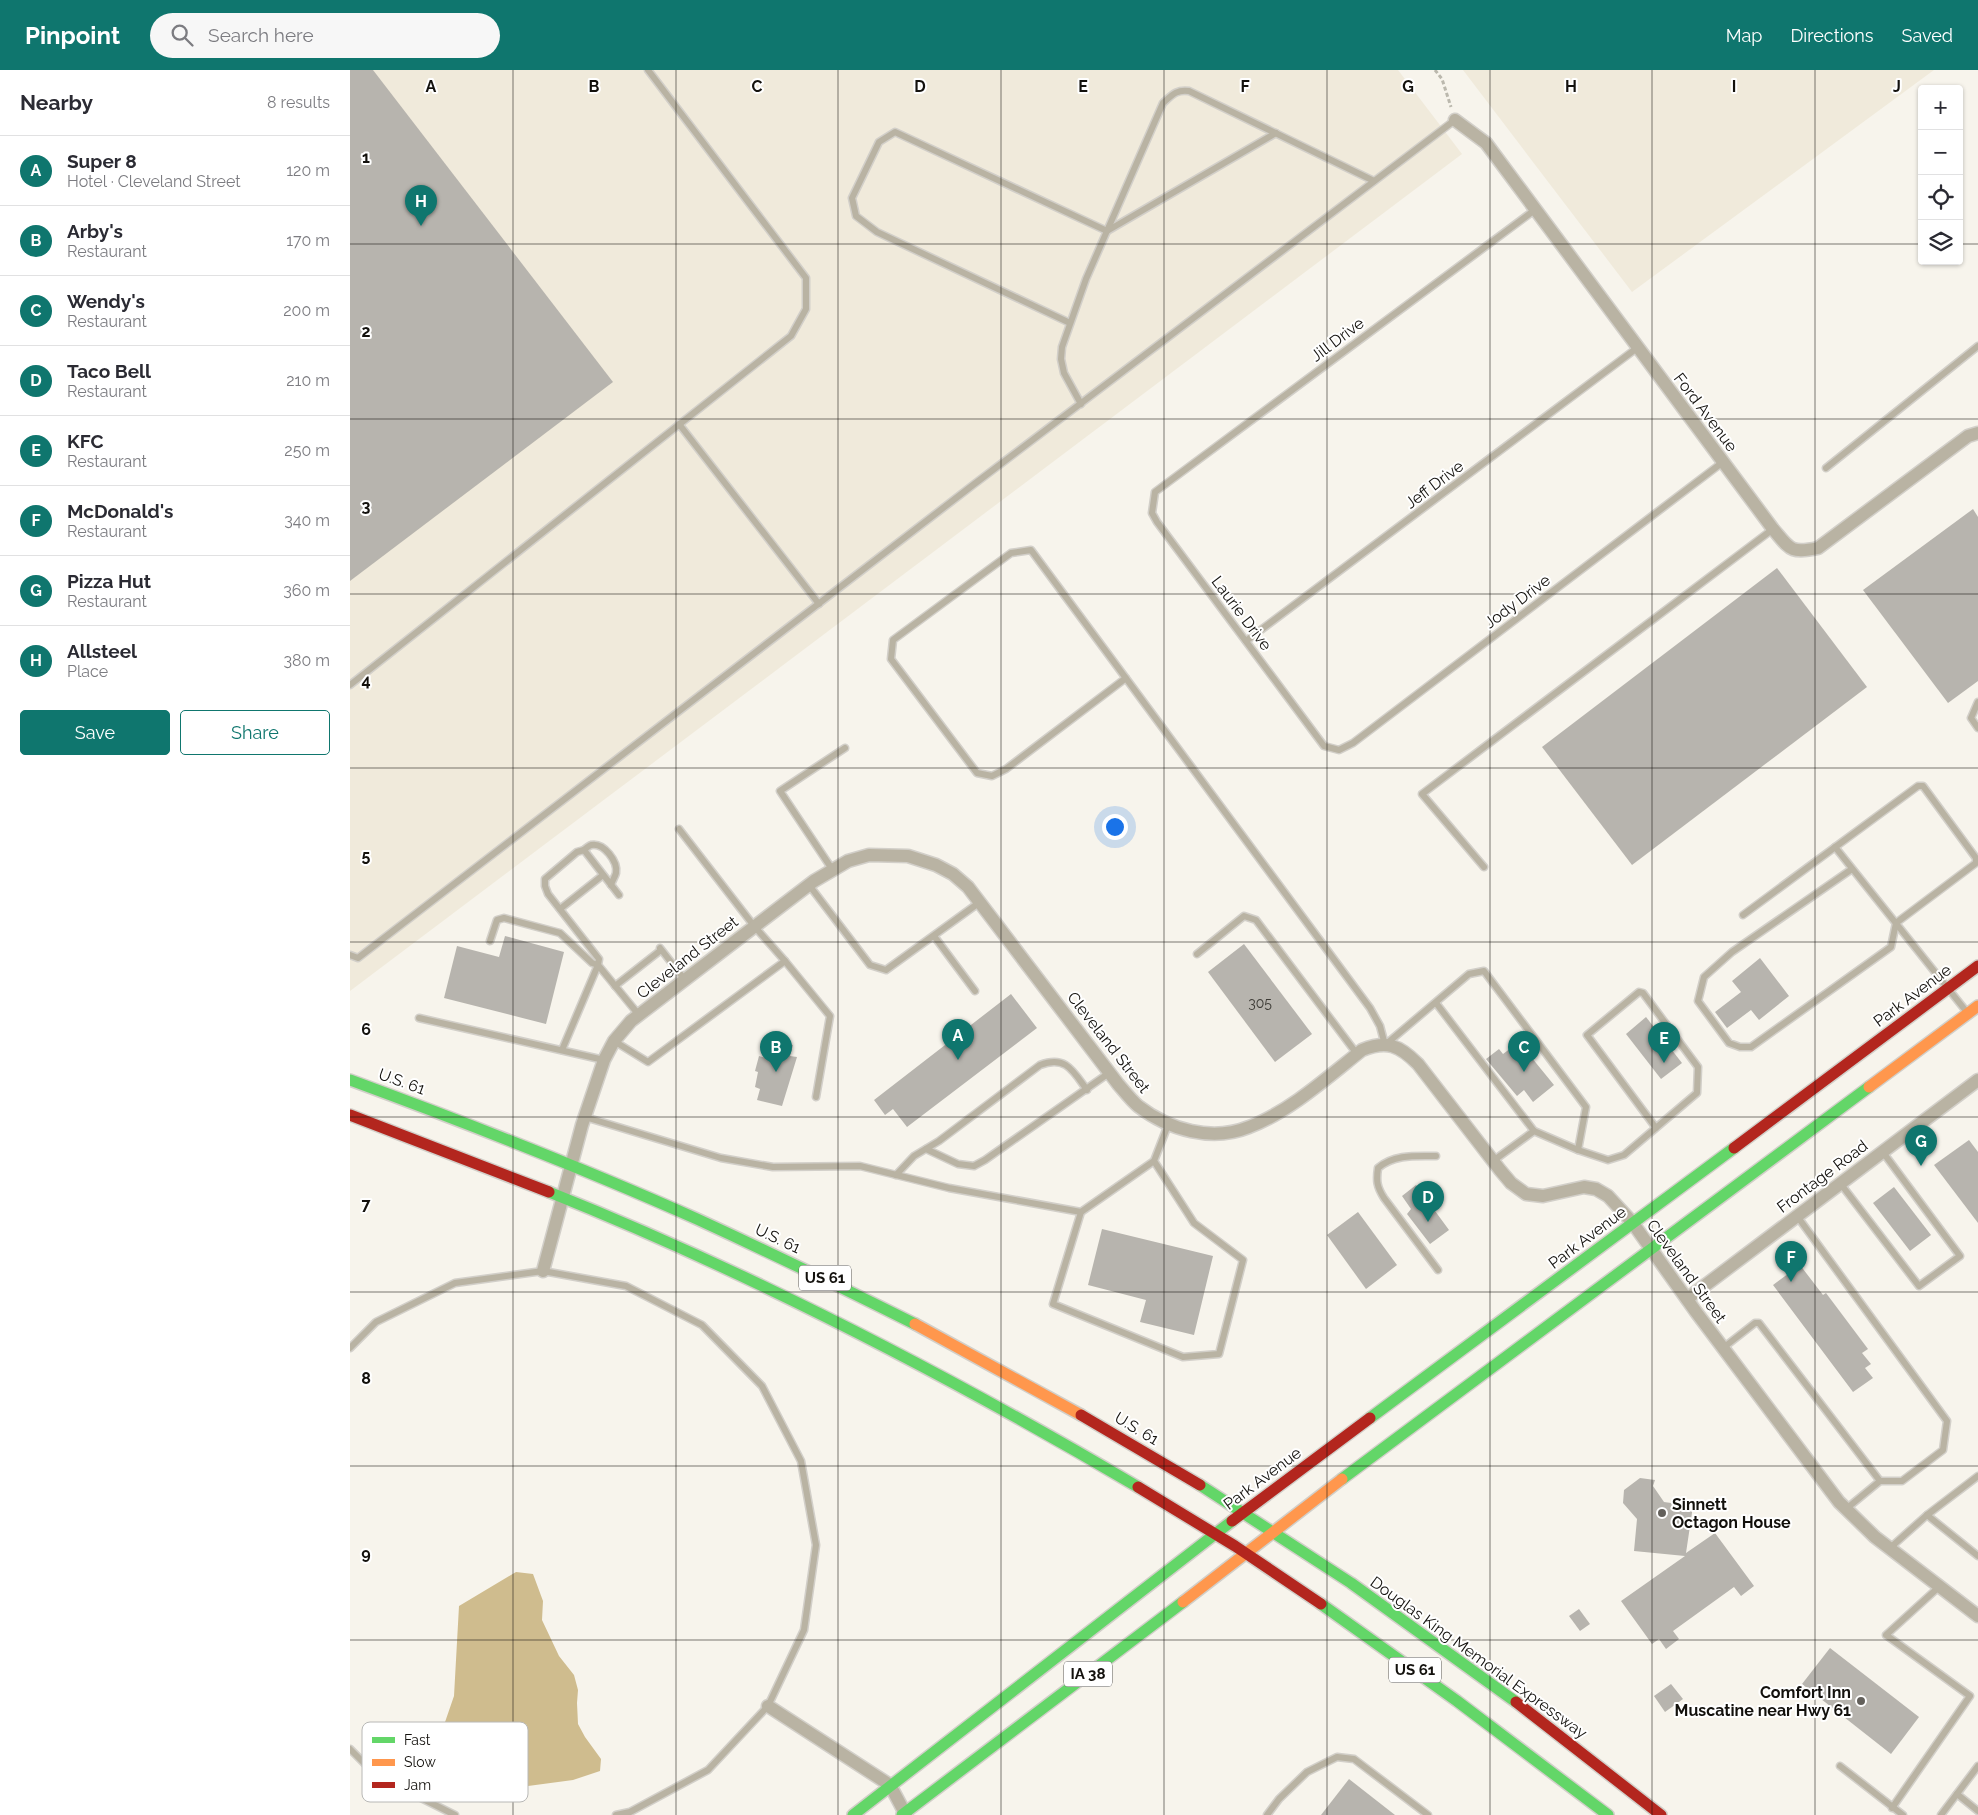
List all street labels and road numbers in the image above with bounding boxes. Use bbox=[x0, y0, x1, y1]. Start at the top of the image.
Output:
street label: Jill Drive bbox=[1307, 313, 1368, 366]
street label: Ford Avenue bbox=[1670, 369, 1741, 455]
street label: Jeff Drive bbox=[1401, 456, 1467, 512]
street label: Jody Drive bbox=[1481, 570, 1554, 632]
street label: Laurie Drive bbox=[1207, 572, 1276, 654]
street label: Cleveland Street bbox=[633, 912, 742, 1003]
street label: Park Avenue bbox=[1870, 960, 1955, 1031]
street label: Cleveland Street bbox=[1063, 988, 1154, 1097]
street label: U.S. 61 bbox=[376, 1064, 428, 1099]
street label: Frontage Road bbox=[1773, 1136, 1871, 1217]
street label: Park Avenue bbox=[1545, 1202, 1630, 1273]
street label: Cleveland Street bbox=[1643, 1216, 1731, 1327]
street label: U.S. 61 bbox=[752, 1220, 804, 1257]
road number: US 61 bbox=[799, 1266, 851, 1290]
street label: U.S. 61 bbox=[1111, 1408, 1162, 1449]
street label: Park Avenue bbox=[1220, 1443, 1305, 1514]
street label: Douglas King Memorial Expressway bbox=[1367, 1572, 1591, 1743]
road number: US 61 bbox=[1389, 1658, 1441, 1682]
road number: IA 38 bbox=[1064, 1662, 1112, 1686]

